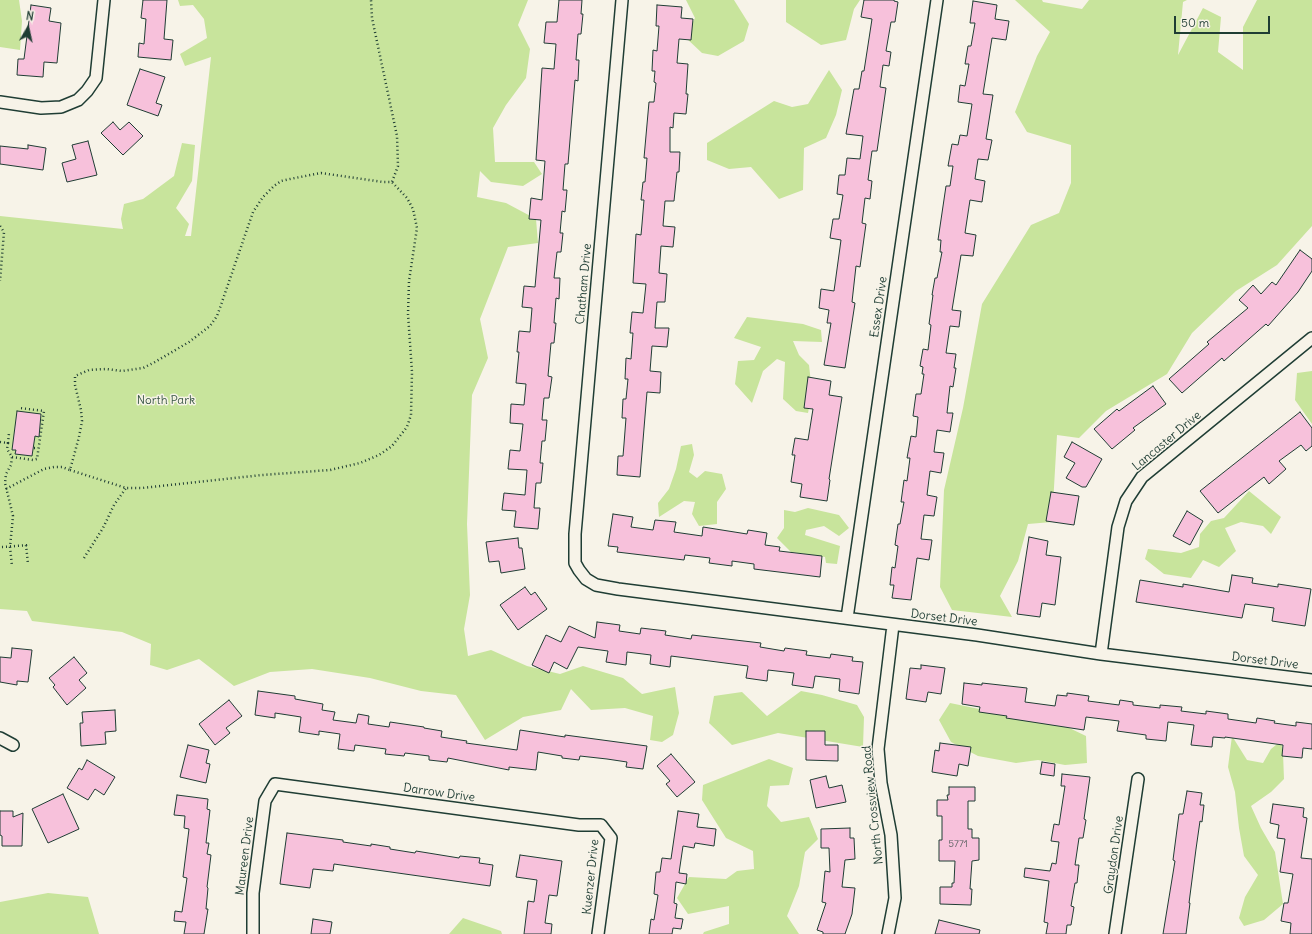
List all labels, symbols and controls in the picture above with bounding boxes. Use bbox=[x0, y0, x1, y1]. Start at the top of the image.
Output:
north arrow bbox=[8, 8, 48, 48]
scale bar bbox=[1176, 8, 1272, 34]
text: N bbox=[25, 9, 35, 24]
text: 50 m bbox=[1181, 15, 1209, 30]
street label: Chatham Drive bbox=[573, 243, 595, 325]
street label: Essex Drive bbox=[868, 276, 890, 338]
park label: North Park bbox=[137, 394, 195, 408]
street label: Lancaster Drive bbox=[1130, 408, 1204, 474]
street label: Dorset Drive bbox=[910, 607, 978, 629]
street label: Dorset Drive bbox=[1231, 650, 1299, 672]
street label: North Crossview Road bbox=[860, 745, 886, 865]
street label: Darrow Drive bbox=[402, 781, 476, 805]
street label: Graydon Drive bbox=[1101, 815, 1127, 895]
street label: Maureen Drive bbox=[233, 816, 257, 896]
house number: 5771 bbox=[948, 838, 968, 850]
street label: Kuenzer Drive bbox=[580, 839, 602, 915]

